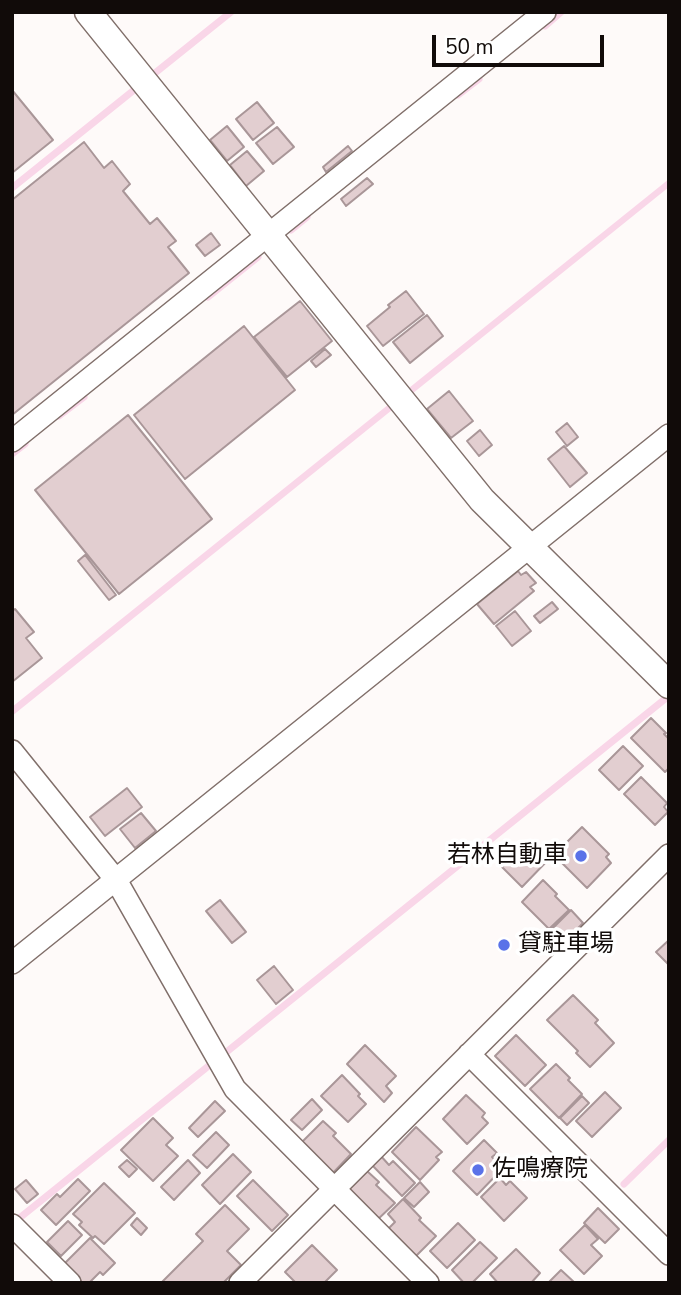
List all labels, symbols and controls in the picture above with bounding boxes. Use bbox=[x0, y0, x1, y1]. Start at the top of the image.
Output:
scale bar bbox=[436, 21, 608, 65]
text: 50 m bbox=[445, 33, 494, 61]
place label: 若林自動車 bbox=[447, 842, 567, 870]
marker: 若林自動車 bbox=[573, 848, 589, 864]
place label: 貸駐車場 bbox=[518, 931, 614, 959]
marker: 貸駐車場 bbox=[496, 937, 512, 953]
place label: 佐鳴療院 bbox=[492, 1156, 588, 1184]
marker: 佐鳴療院 bbox=[470, 1162, 486, 1178]

